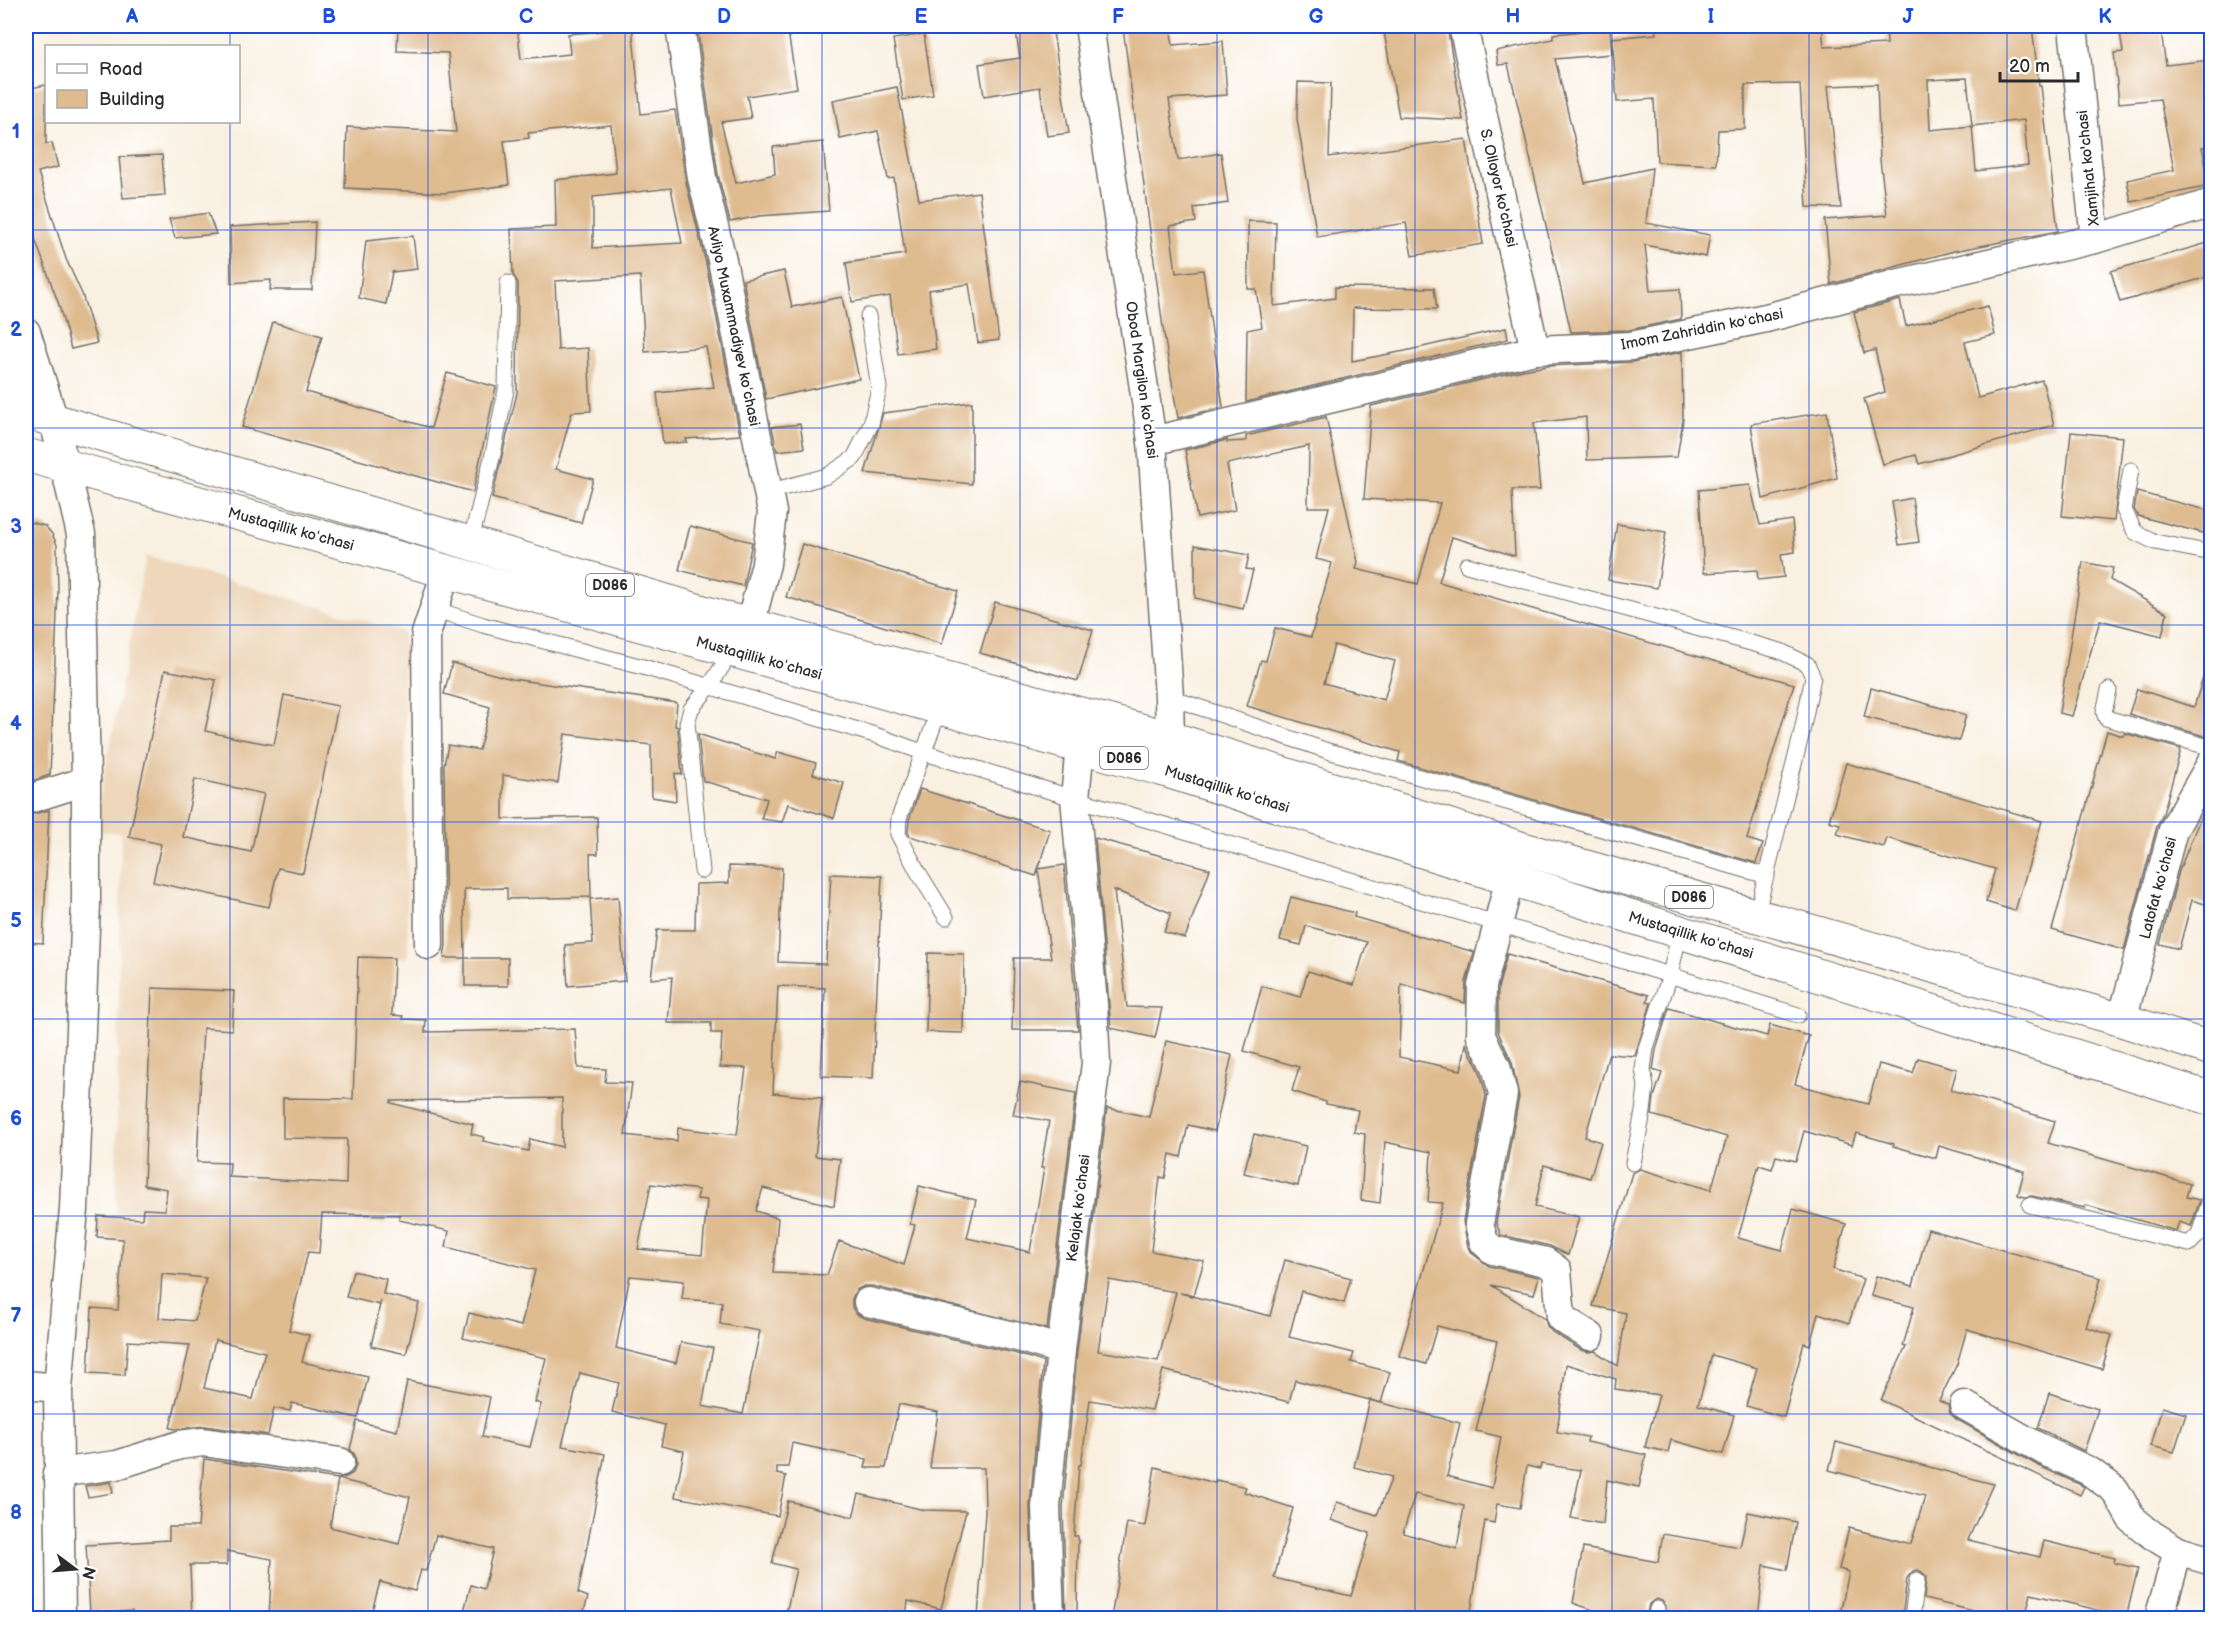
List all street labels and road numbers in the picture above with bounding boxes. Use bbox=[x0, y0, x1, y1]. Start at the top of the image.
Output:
street label: Xamjihat ko'chasi bbox=[2073, 109, 2104, 228]
street label: S. Olloyor ko'chasi bbox=[1476, 127, 1521, 249]
street label: Avliyo Muxammadiyev koʻchasi bbox=[703, 224, 764, 428]
street label: Obod Margilon koʻchasi bbox=[1121, 300, 1162, 460]
street label: Imom Zahriddin koʻchasi bbox=[1619, 304, 1785, 355]
street label: Mustaqillik koʻchasi bbox=[226, 503, 356, 555]
road number: D086 bbox=[586, 574, 634, 596]
street label: Mustaqillik koʻchasi bbox=[694, 632, 824, 684]
road number: D086 bbox=[1100, 747, 1148, 769]
street label: Mustaqillik koʻchasi bbox=[1162, 761, 1292, 818]
street label: Latofat koʻchasi bbox=[2136, 835, 2181, 941]
road number: D086 bbox=[1665, 886, 1713, 908]
street label: Mustaqillik koʻchasi bbox=[1626, 907, 1756, 964]
street label: Kelajak koʻchasi bbox=[1062, 1153, 1095, 1263]

